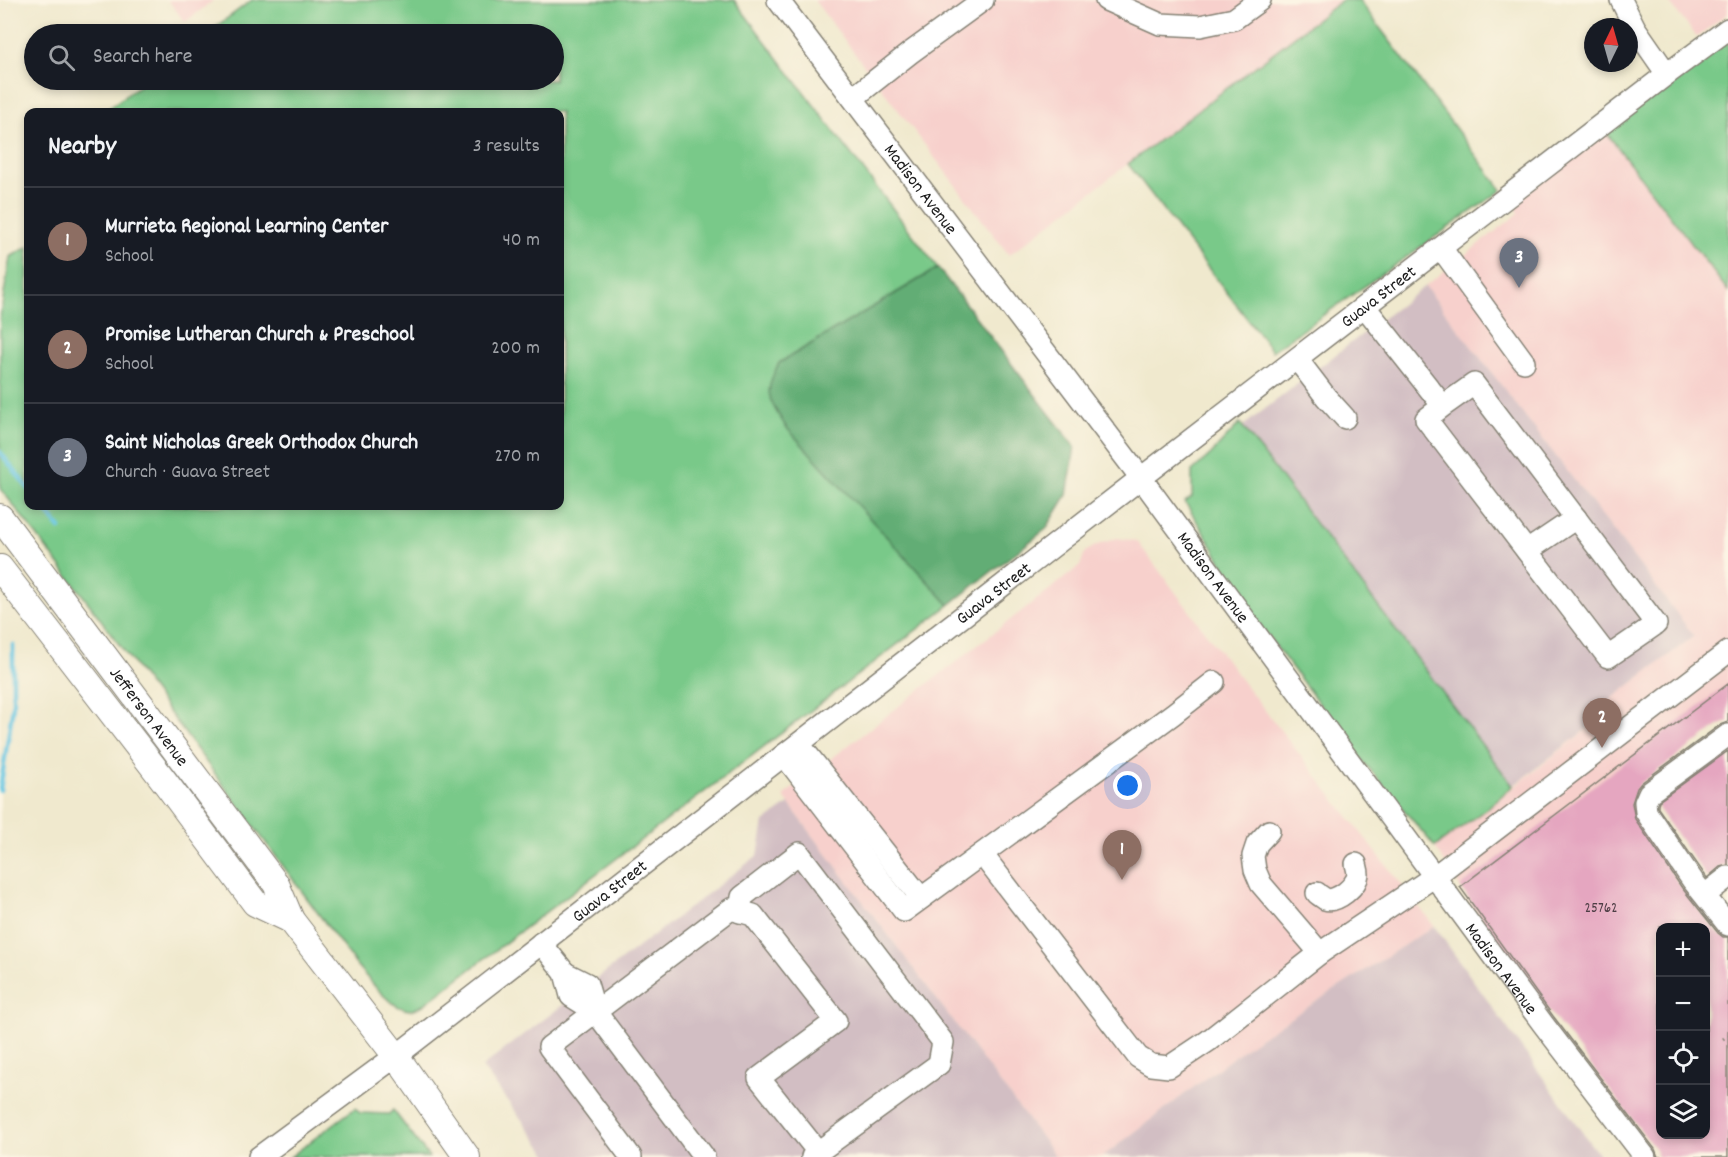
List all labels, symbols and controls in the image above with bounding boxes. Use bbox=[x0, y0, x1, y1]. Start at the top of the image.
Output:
north arrow bbox=[1584, 18, 1638, 72]
search box bbox=[24, 24, 564, 90]
icon: search bbox=[45, 41, 78, 74]
text: Search here bbox=[93, 42, 192, 73]
text: Nearby bbox=[48, 129, 116, 166]
text: 3 results bbox=[473, 133, 540, 161]
street label: Madison Avenue bbox=[877, 140, 962, 241]
text: Murrieta Regional Learning Center bbox=[105, 212, 388, 243]
text: 1 bbox=[65, 227, 70, 255]
text: 40 m bbox=[502, 227, 540, 255]
pin: 3 bbox=[1500, 238, 1538, 288]
text: School bbox=[105, 243, 154, 271]
street label: Guava Street bbox=[1337, 261, 1423, 335]
text: Promise Lutheran Church & Preschool bbox=[105, 320, 414, 351]
text: 2 bbox=[63, 335, 72, 363]
text: 200 m bbox=[491, 335, 540, 363]
text: School bbox=[105, 351, 154, 379]
text: Saint Nicholas Greek Orthodox Church bbox=[105, 428, 418, 459]
text: 3 bbox=[63, 443, 72, 471]
text: 270 m bbox=[494, 443, 540, 471]
text: Church · Guava Street bbox=[105, 459, 270, 487]
street label: Madison Avenue bbox=[1170, 527, 1254, 629]
street label: Guava Street bbox=[952, 557, 1038, 632]
street label: Jefferson Avenue bbox=[102, 663, 193, 772]
pin: 2 bbox=[1582, 698, 1622, 748]
your location bbox=[1113, 771, 1142, 800]
pin: 1 bbox=[1102, 830, 1142, 880]
street label: Guava Street bbox=[568, 855, 654, 930]
house number: 25762 bbox=[1584, 898, 1618, 920]
street label: Madison Avenue bbox=[1458, 919, 1542, 1021]
map controls bbox=[1656, 923, 1710, 1139]
button: + bbox=[1656, 923, 1710, 977]
button: − bbox=[1656, 977, 1710, 1031]
button: locate bbox=[1656, 1031, 1710, 1085]
button: layers bbox=[1656, 1085, 1710, 1139]

